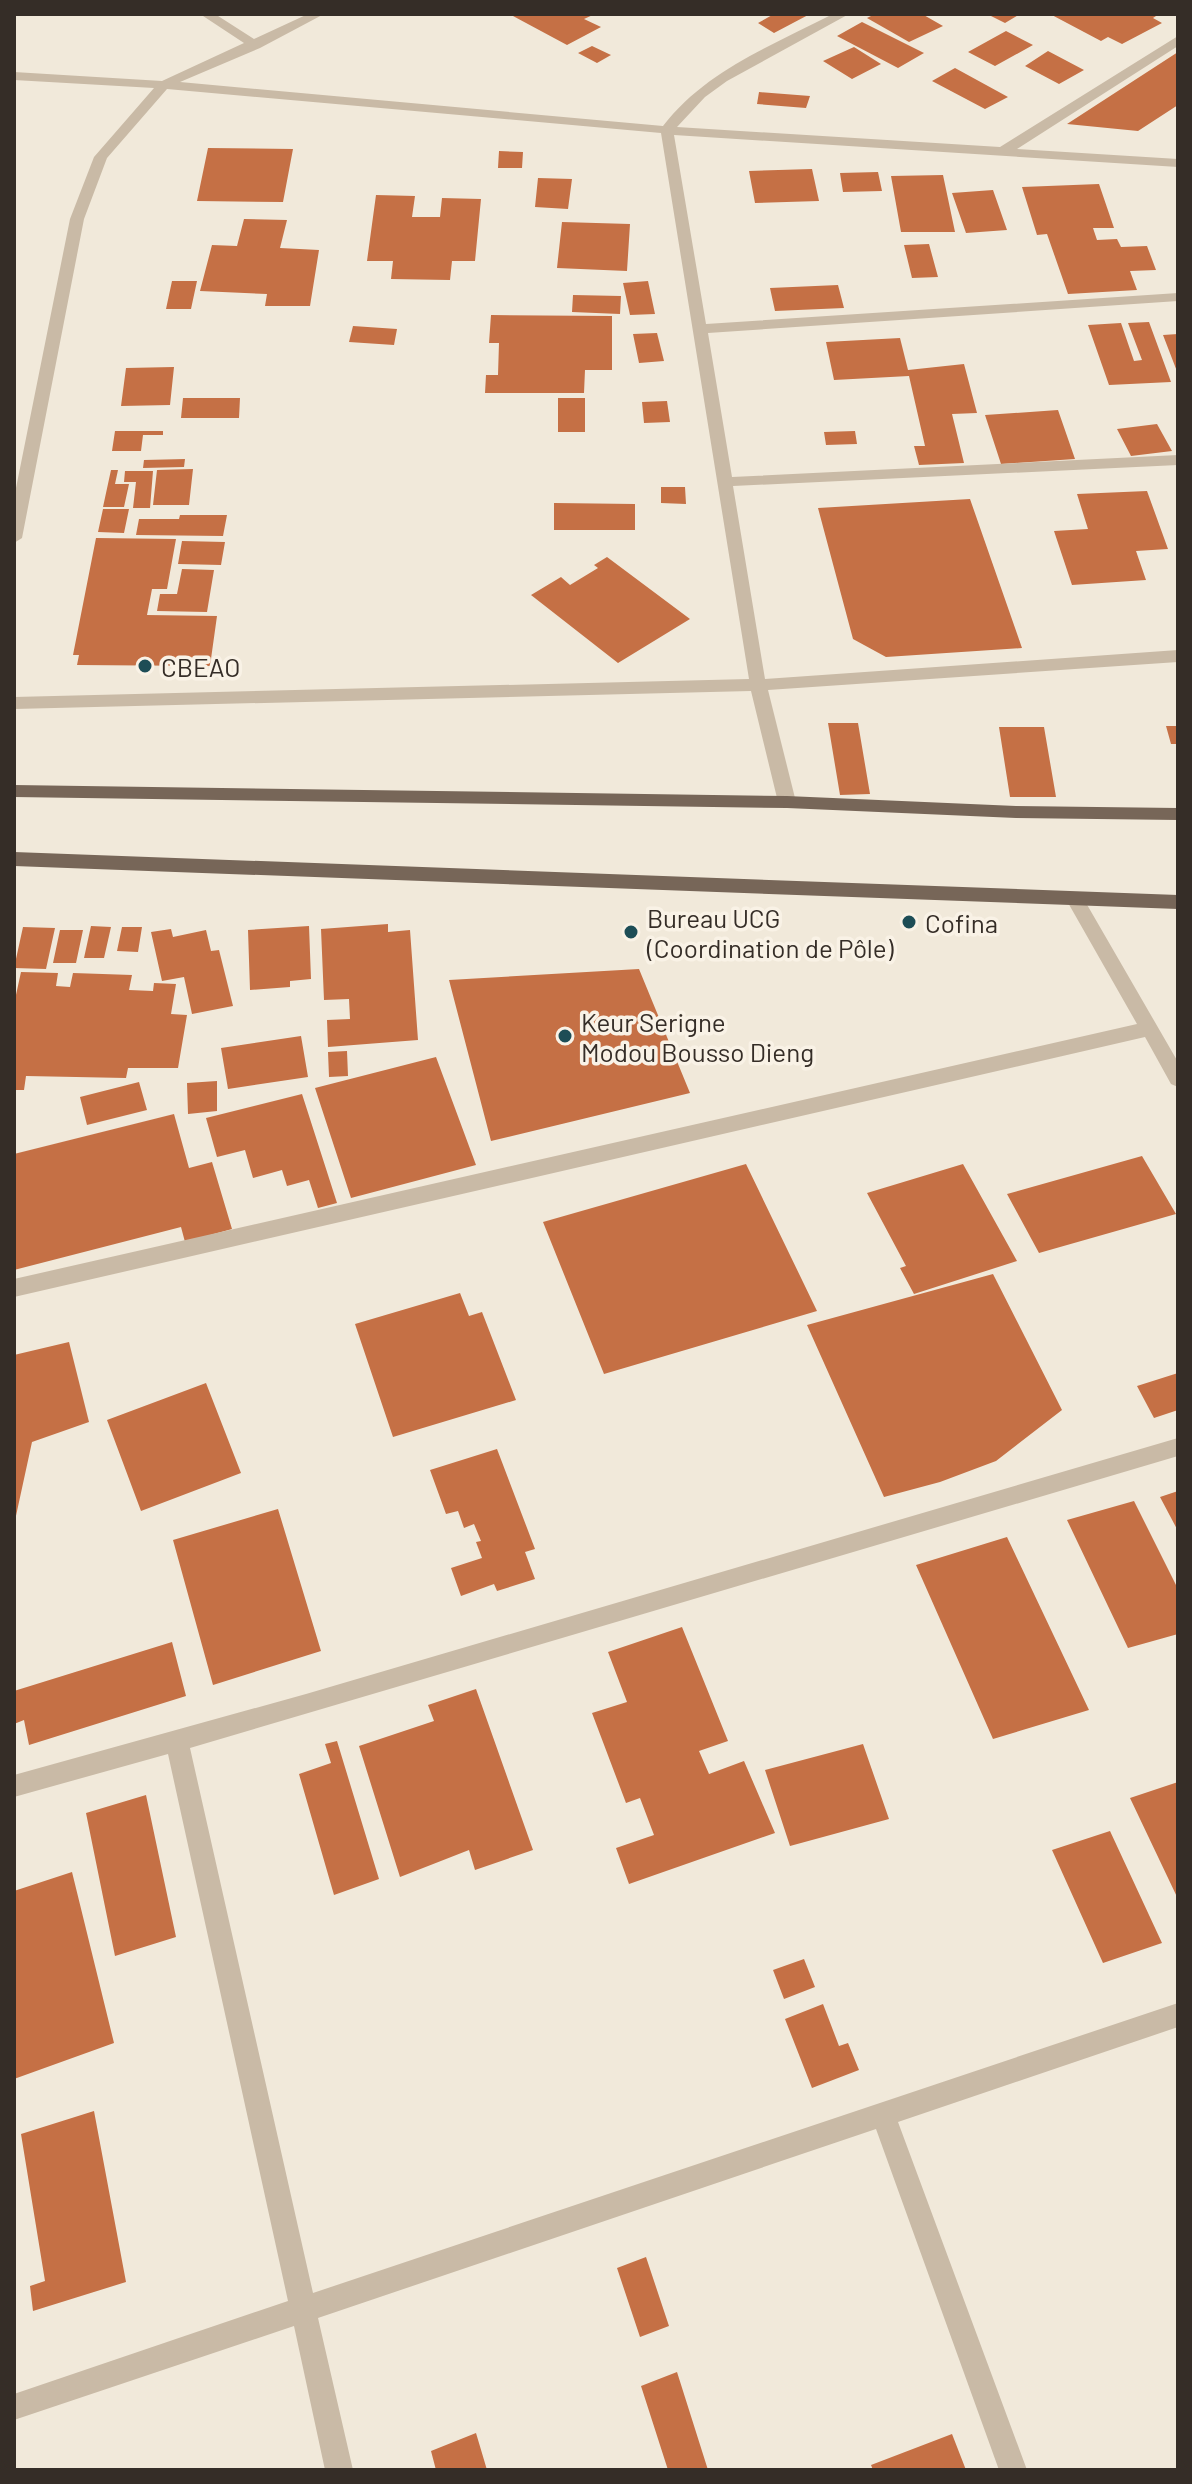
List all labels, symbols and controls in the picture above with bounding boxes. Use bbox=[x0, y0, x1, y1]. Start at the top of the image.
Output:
place label: CBEAO bbox=[161, 651, 240, 682]
marker: CBEAO bbox=[136, 657, 154, 675]
place label: Bureau UCG (Coordination de Pôle) bbox=[646, 902, 894, 963]
place label: Cofina bbox=[925, 907, 998, 938]
marker: Cofina bbox=[900, 913, 918, 931]
marker: Bureau UCG (Coordination de Pôle) bbox=[622, 923, 640, 941]
place label: Keur Serigne Modou Bousso Dieng bbox=[581, 1006, 814, 1067]
marker: Keur Serigne Modou Bousso Dieng bbox=[556, 1027, 574, 1045]

